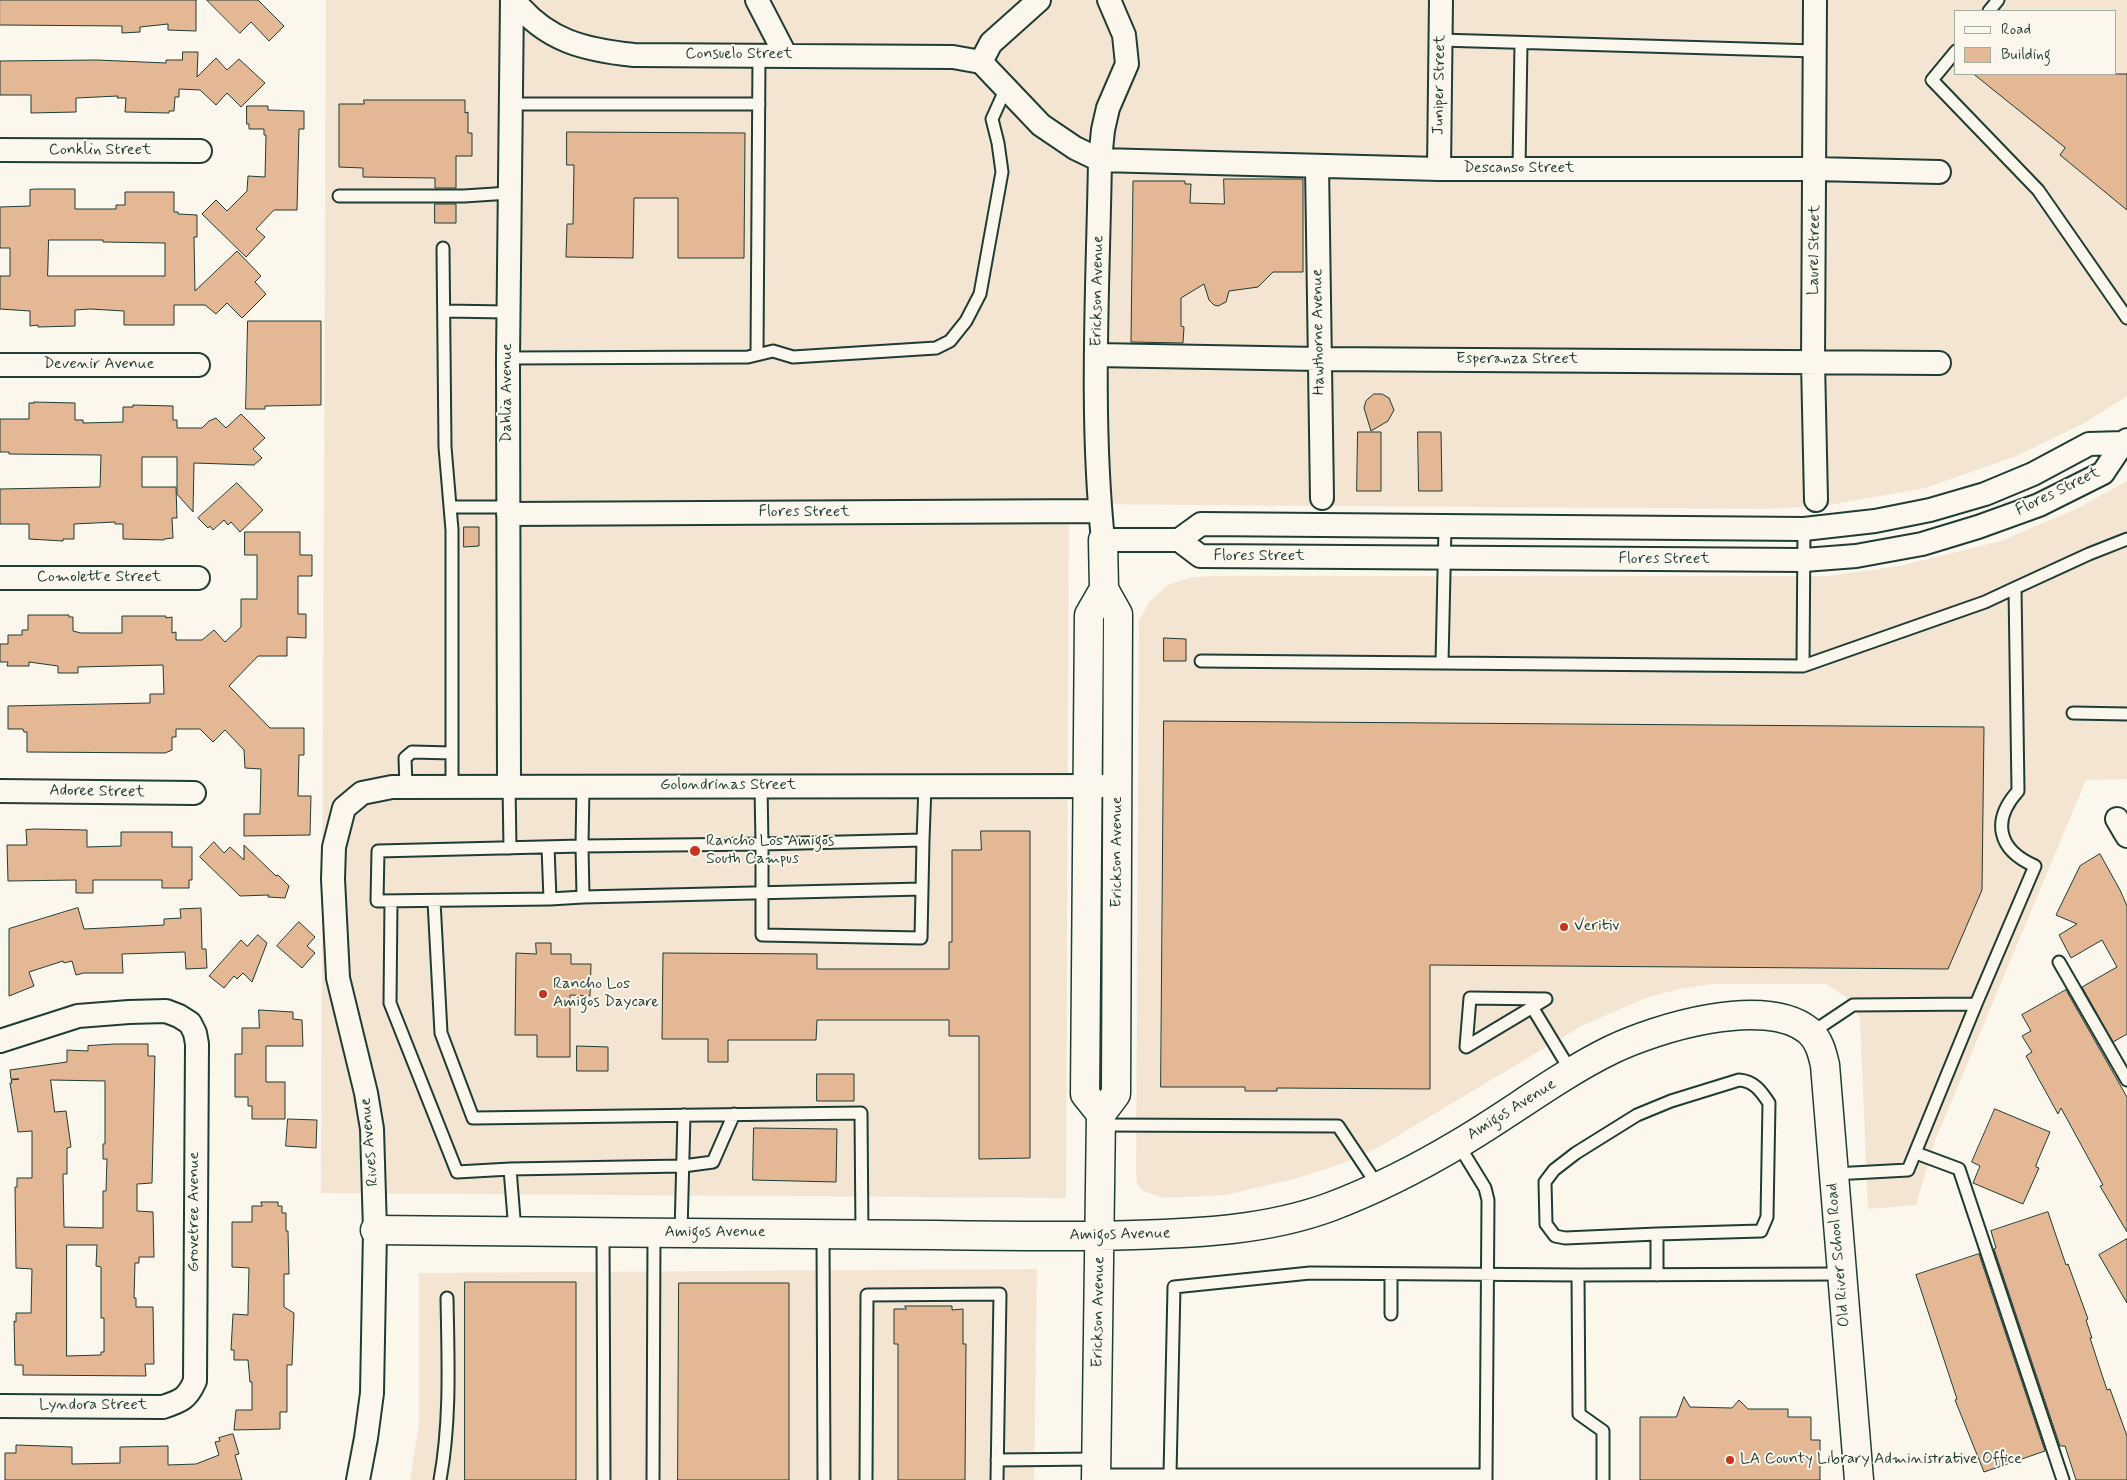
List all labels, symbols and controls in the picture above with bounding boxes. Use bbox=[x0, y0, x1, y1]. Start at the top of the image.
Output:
legend bbox=[1954, 10, 2117, 75]
text: Road bbox=[2001, 20, 2031, 40]
street label: Juniper Street bbox=[1430, 35, 1450, 135]
street label: Consuelo Street bbox=[685, 45, 793, 65]
text: Building bbox=[2001, 45, 2051, 65]
street label: Conklin Street bbox=[49, 141, 151, 161]
street label: Descanso Street bbox=[1464, 159, 1574, 179]
street label: Laurel Street bbox=[1805, 205, 1825, 295]
street label: Erickson Avenue bbox=[1087, 235, 1109, 347]
street label: Hawthorne Avenue bbox=[1308, 269, 1330, 395]
street label: Dahlia Avenue bbox=[498, 343, 518, 443]
street label: Esperanza Street bbox=[1456, 350, 1578, 370]
street label: Devenir Avenue bbox=[44, 355, 154, 375]
street label: Flores Street bbox=[2013, 463, 2103, 521]
street label: Flores Street bbox=[758, 503, 850, 523]
street label: Flores Street bbox=[1213, 547, 1305, 567]
street label: Flores Street bbox=[1618, 550, 1710, 570]
street label: Comolette Street bbox=[37, 568, 161, 588]
street label: Golondrinas Street bbox=[660, 776, 796, 796]
street label: Adoree Street bbox=[49, 782, 145, 802]
street label: Erickson Avenue bbox=[1108, 796, 1128, 908]
place label: Rancho Los Amigos South Campus bbox=[706, 832, 834, 870]
marker: Rancho Los Amigos South Campus bbox=[688, 844, 702, 858]
place label: Veritiv bbox=[1574, 917, 1619, 937]
marker: Veritiv bbox=[1558, 921, 1570, 933]
place label: Rancho Los Amigos Daycare bbox=[553, 975, 659, 1013]
marker: Rancho Los Amigos Daycare bbox=[537, 988, 549, 1000]
street label: Amigos Avenue bbox=[1464, 1075, 1560, 1145]
street label: Rives Avenue bbox=[357, 1097, 383, 1187]
street label: Grovetree Avenue bbox=[185, 1152, 205, 1272]
street label: Old River School Road bbox=[1823, 1182, 1855, 1328]
street label: Amigos Avenue bbox=[664, 1223, 766, 1243]
street label: Amigos Avenue bbox=[1069, 1225, 1171, 1245]
street label: Erickson Avenue bbox=[1088, 1256, 1110, 1368]
street label: Lyndora Street bbox=[39, 1396, 147, 1416]
place label: LA County Library Administrative Office bbox=[1740, 1450, 2022, 1470]
marker: LA County Library Administrative Office bbox=[1724, 1454, 1736, 1466]

